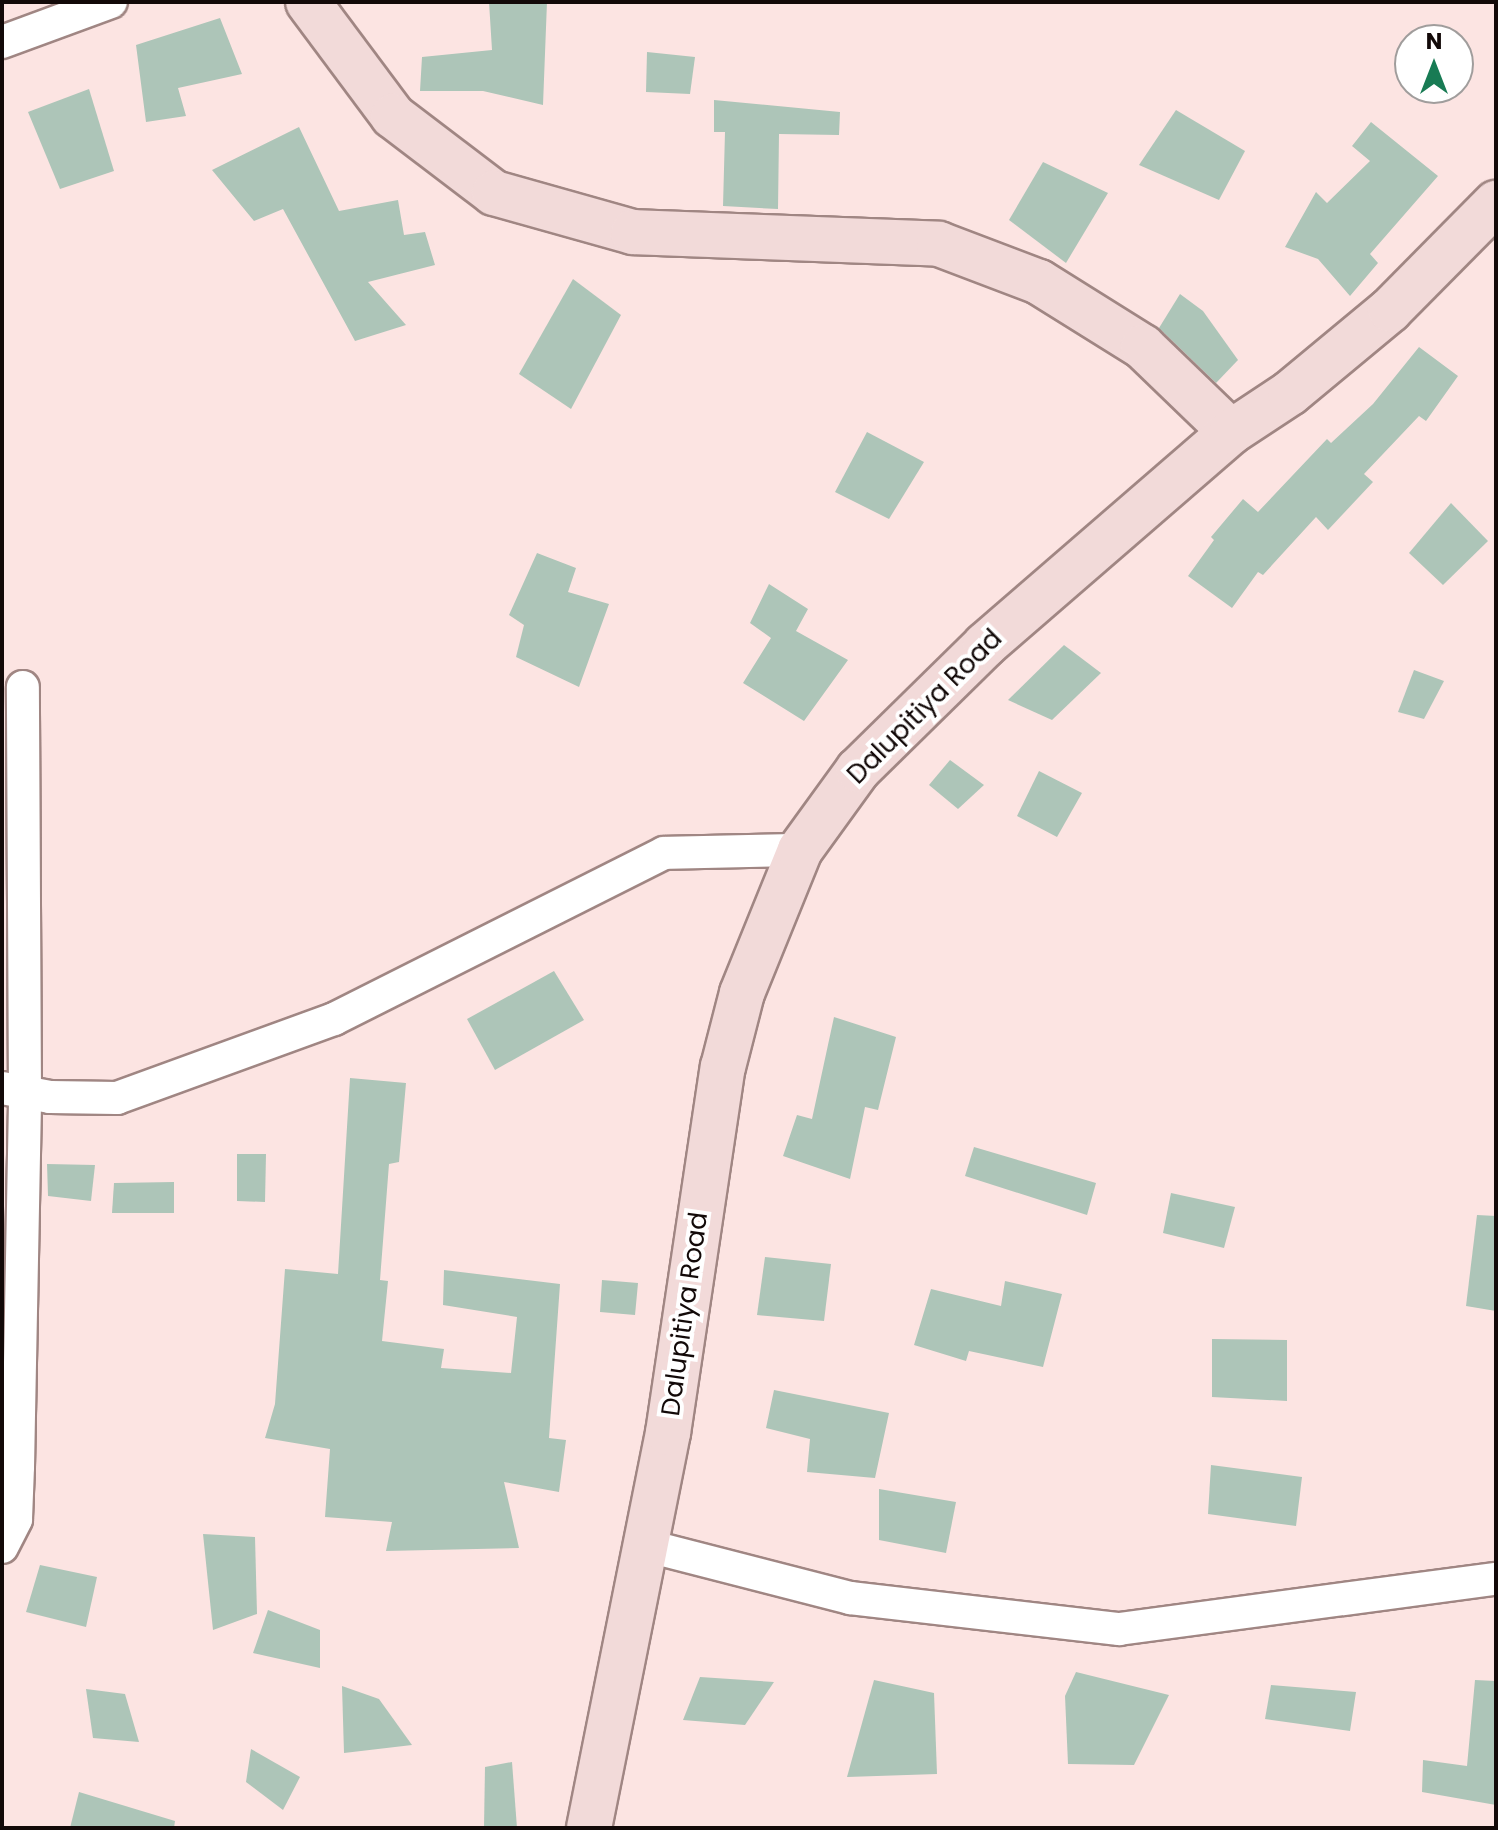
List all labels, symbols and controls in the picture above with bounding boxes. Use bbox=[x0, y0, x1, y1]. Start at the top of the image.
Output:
north arrow bbox=[1394, 24, 1474, 104]
text: N bbox=[1426, 26, 1442, 57]
street label: Dalupitiya Road bbox=[841, 623, 1009, 791]
street label: Dalupitiya Road bbox=[655, 1210, 715, 1418]

